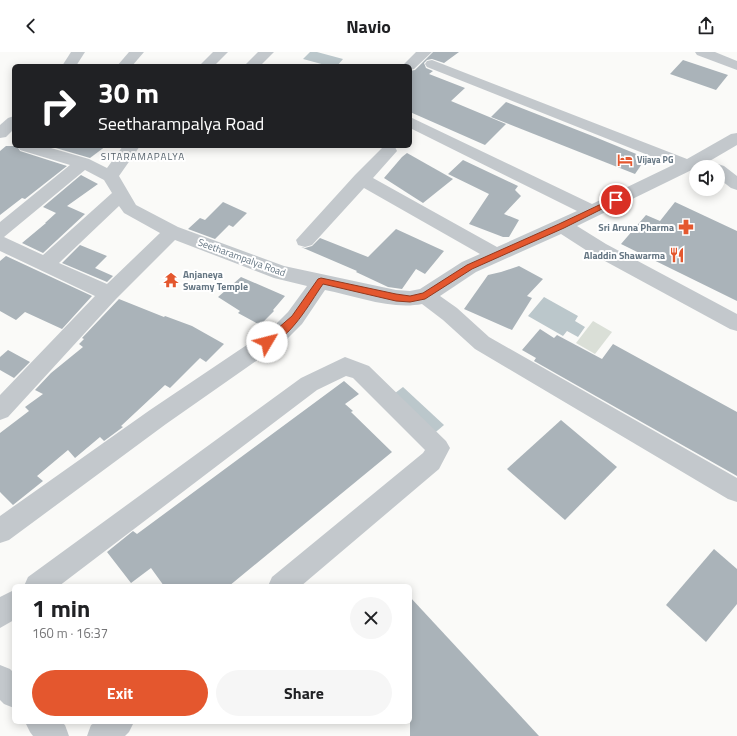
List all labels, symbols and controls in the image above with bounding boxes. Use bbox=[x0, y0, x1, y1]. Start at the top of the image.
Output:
text: Navio bbox=[346, 13, 391, 40]
icon: back bbox=[20, 15, 42, 37]
icon: share bbox=[695, 15, 717, 37]
text: 30 m bbox=[98, 71, 159, 114]
icon: right bbox=[32, 80, 84, 132]
text: Seetharampalya Road bbox=[98, 110, 264, 137]
district label: SITARAMAPALYA bbox=[101, 149, 185, 164]
hotel icon: Vijaya PG bbox=[616, 151, 634, 169]
place label: Vijaya PG bbox=[637, 153, 673, 166]
map controls bbox=[689, 160, 725, 196]
button: sound bbox=[689, 160, 725, 196]
pin bbox=[599, 183, 633, 217]
icon: arrive bbox=[605, 189, 627, 211]
pharmacy icon: Sri Aruna Pharma bbox=[677, 218, 695, 236]
place label: Sri Aruna Pharma bbox=[598, 220, 674, 235]
street label: Seetharampalya Road bbox=[196, 235, 288, 280]
restaurant icon: Aladdin Shawarma bbox=[668, 246, 686, 264]
place label: Aladdin Shawarma bbox=[584, 248, 665, 263]
place label: Anjaneya Swamy Temple bbox=[183, 267, 248, 294]
temple icon: Anjaneya Swamy Temple bbox=[162, 271, 180, 289]
position arrow bbox=[246, 321, 288, 363]
text: 1 min bbox=[32, 590, 90, 626]
button: close bbox=[350, 597, 392, 639]
text: 160 m · 16:37 bbox=[32, 623, 108, 643]
button: Exit bbox=[32, 670, 208, 716]
button: Share bbox=[216, 670, 392, 716]

